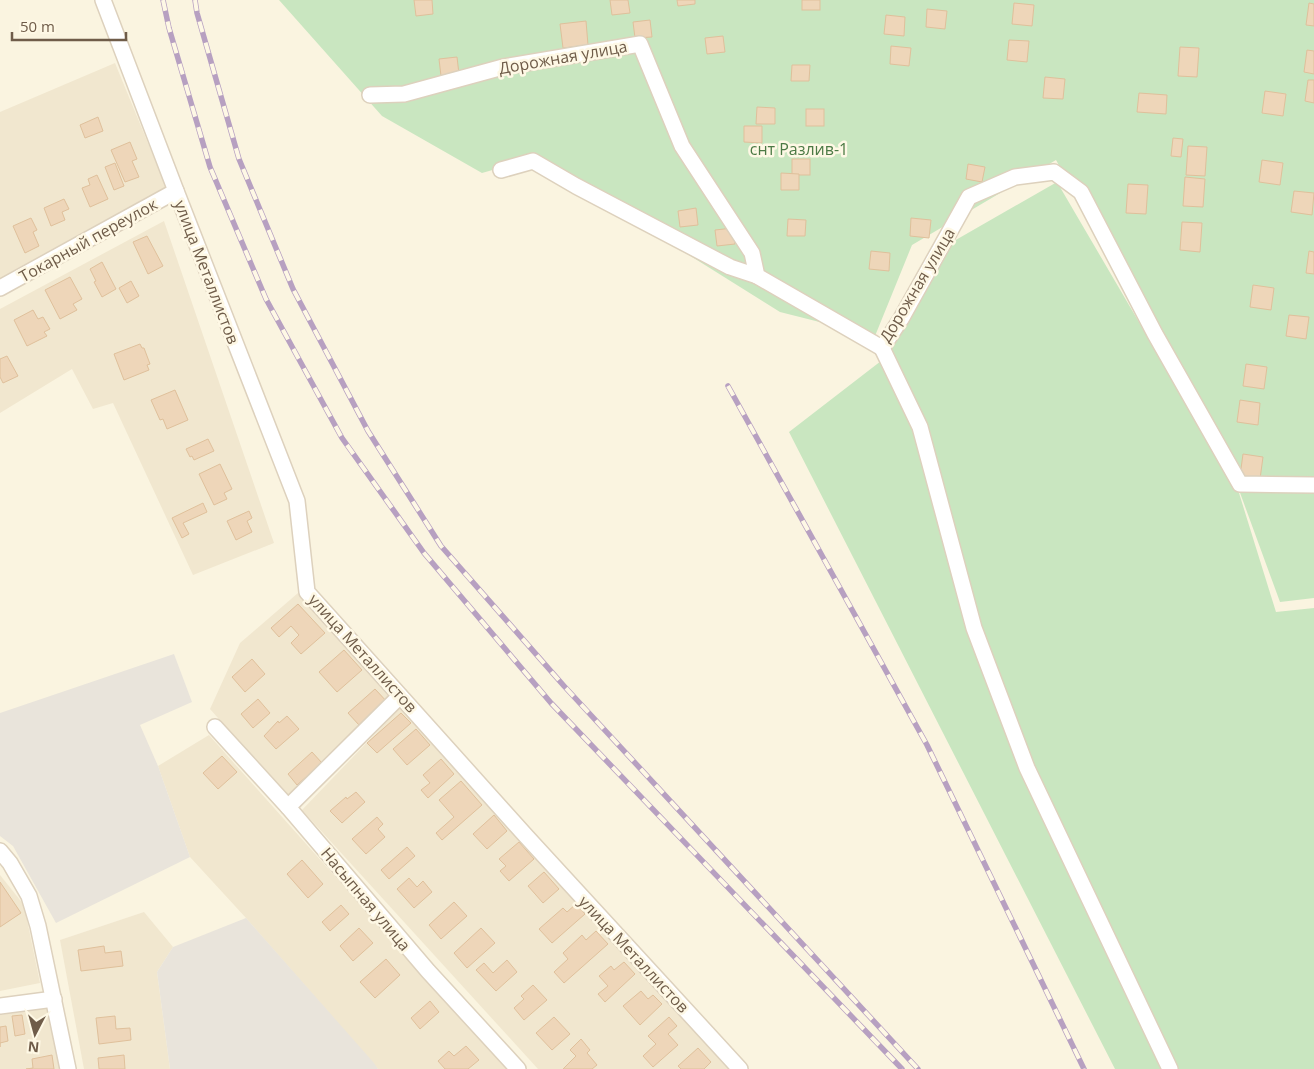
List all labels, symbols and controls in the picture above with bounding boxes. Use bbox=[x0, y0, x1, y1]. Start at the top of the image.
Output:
scale bar bbox=[12, 10, 126, 42]
text: 50 m bbox=[20, 16, 55, 36]
street label: Дорожная улица bbox=[497, 35, 629, 79]
park label: снт Разлив-1 bbox=[750, 138, 848, 160]
street label: Токарный переулок bbox=[15, 192, 162, 287]
street label: улица Металлистов bbox=[169, 197, 245, 347]
street label: Дорожная улица bbox=[874, 224, 960, 346]
street label: улица Металлистов bbox=[304, 589, 422, 717]
street label: Насыпная улица bbox=[316, 843, 416, 955]
street label: улица Металлистов bbox=[574, 891, 694, 1017]
north arrow bbox=[10, 1009, 60, 1059]
text: N bbox=[27, 1037, 40, 1057]

